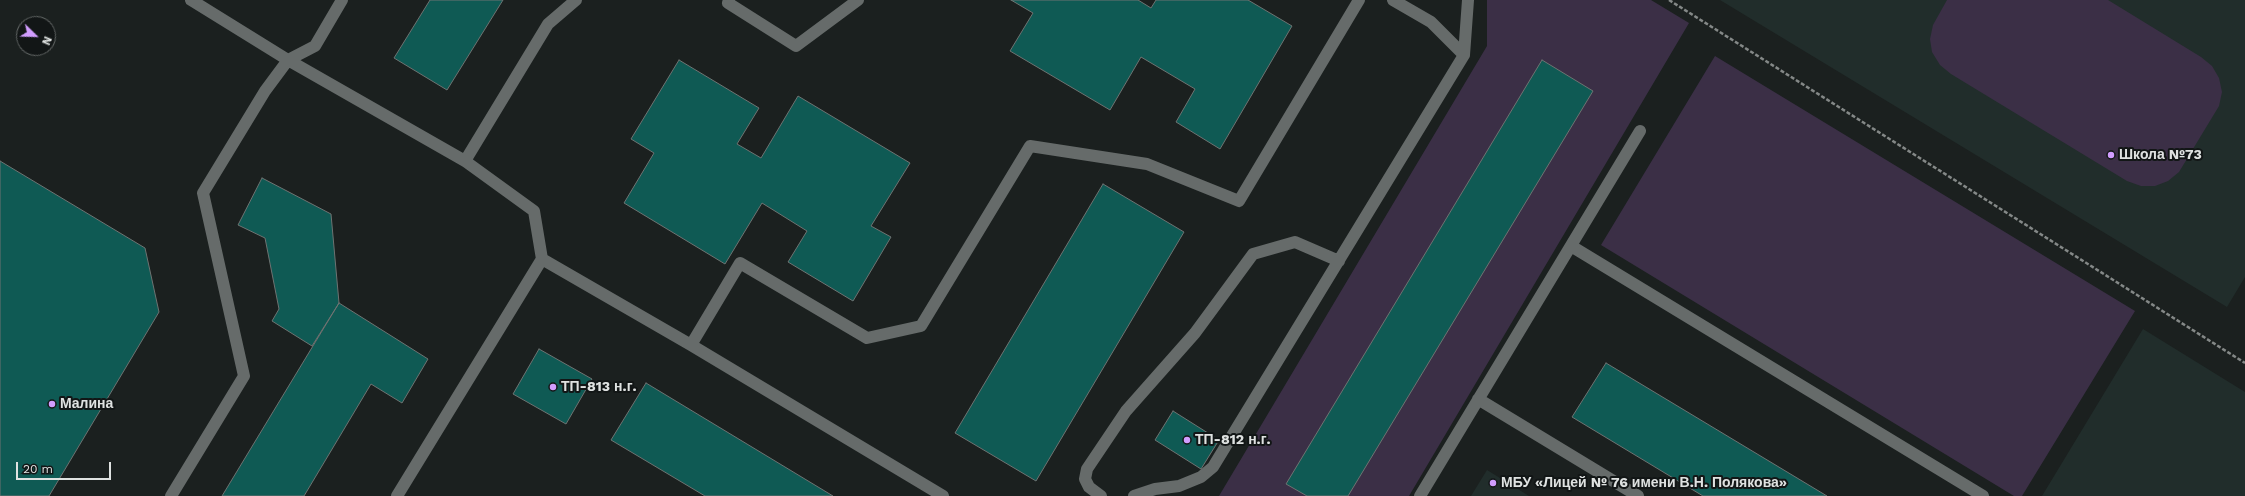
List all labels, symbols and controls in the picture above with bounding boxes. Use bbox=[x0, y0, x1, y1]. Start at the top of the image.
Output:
north arrow bbox=[16, 16, 56, 56]
text: N bbox=[39, 34, 54, 47]
place label: Школа №73 bbox=[2119, 147, 2202, 163]
marker: Школа №73 bbox=[2106, 150, 2116, 160]
place label: ТП-813 н.г. bbox=[561, 379, 637, 395]
marker: ТП-813 н.г. bbox=[548, 382, 558, 392]
place label: Малина bbox=[60, 396, 113, 412]
marker: Малина bbox=[47, 399, 57, 409]
place label: ТП-812 н.г. bbox=[1195, 432, 1271, 448]
marker: ТП-812 н.г. bbox=[1182, 435, 1192, 445]
scale bar bbox=[18, 454, 113, 480]
text: 20 m bbox=[23, 462, 53, 476]
place label: МБУ «Лицей № 76 имени В.Н. Полякова» bbox=[1501, 475, 1787, 491]
marker: МБУ «Лицей № 76 имени В.Н. Полякова» bbox=[1488, 478, 1498, 488]

